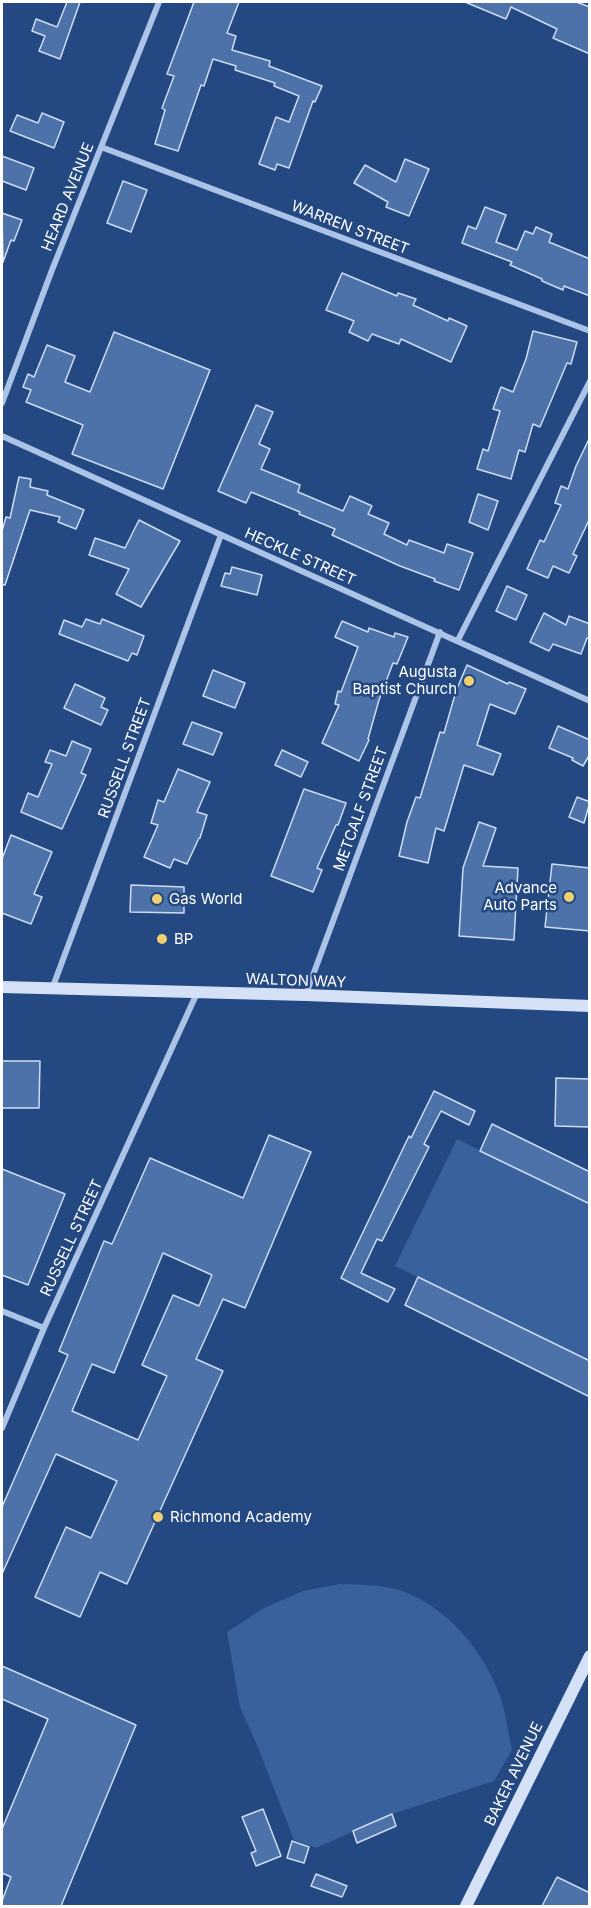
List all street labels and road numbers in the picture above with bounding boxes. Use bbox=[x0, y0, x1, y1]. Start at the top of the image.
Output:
street label: HEARD AVENUE bbox=[38, 140, 98, 254]
street label: WARREN STREET bbox=[289, 197, 411, 259]
street label: HECKLE STREET bbox=[242, 524, 358, 590]
street label: RUSSELL STREET bbox=[95, 695, 155, 821]
street label: METCALF STREET bbox=[330, 744, 392, 874]
street label: WALTON WAY bbox=[245, 970, 347, 992]
street label: RUSSELL STREET bbox=[37, 1177, 107, 1299]
street label: BAKER AVENUE bbox=[481, 1719, 547, 1829]

